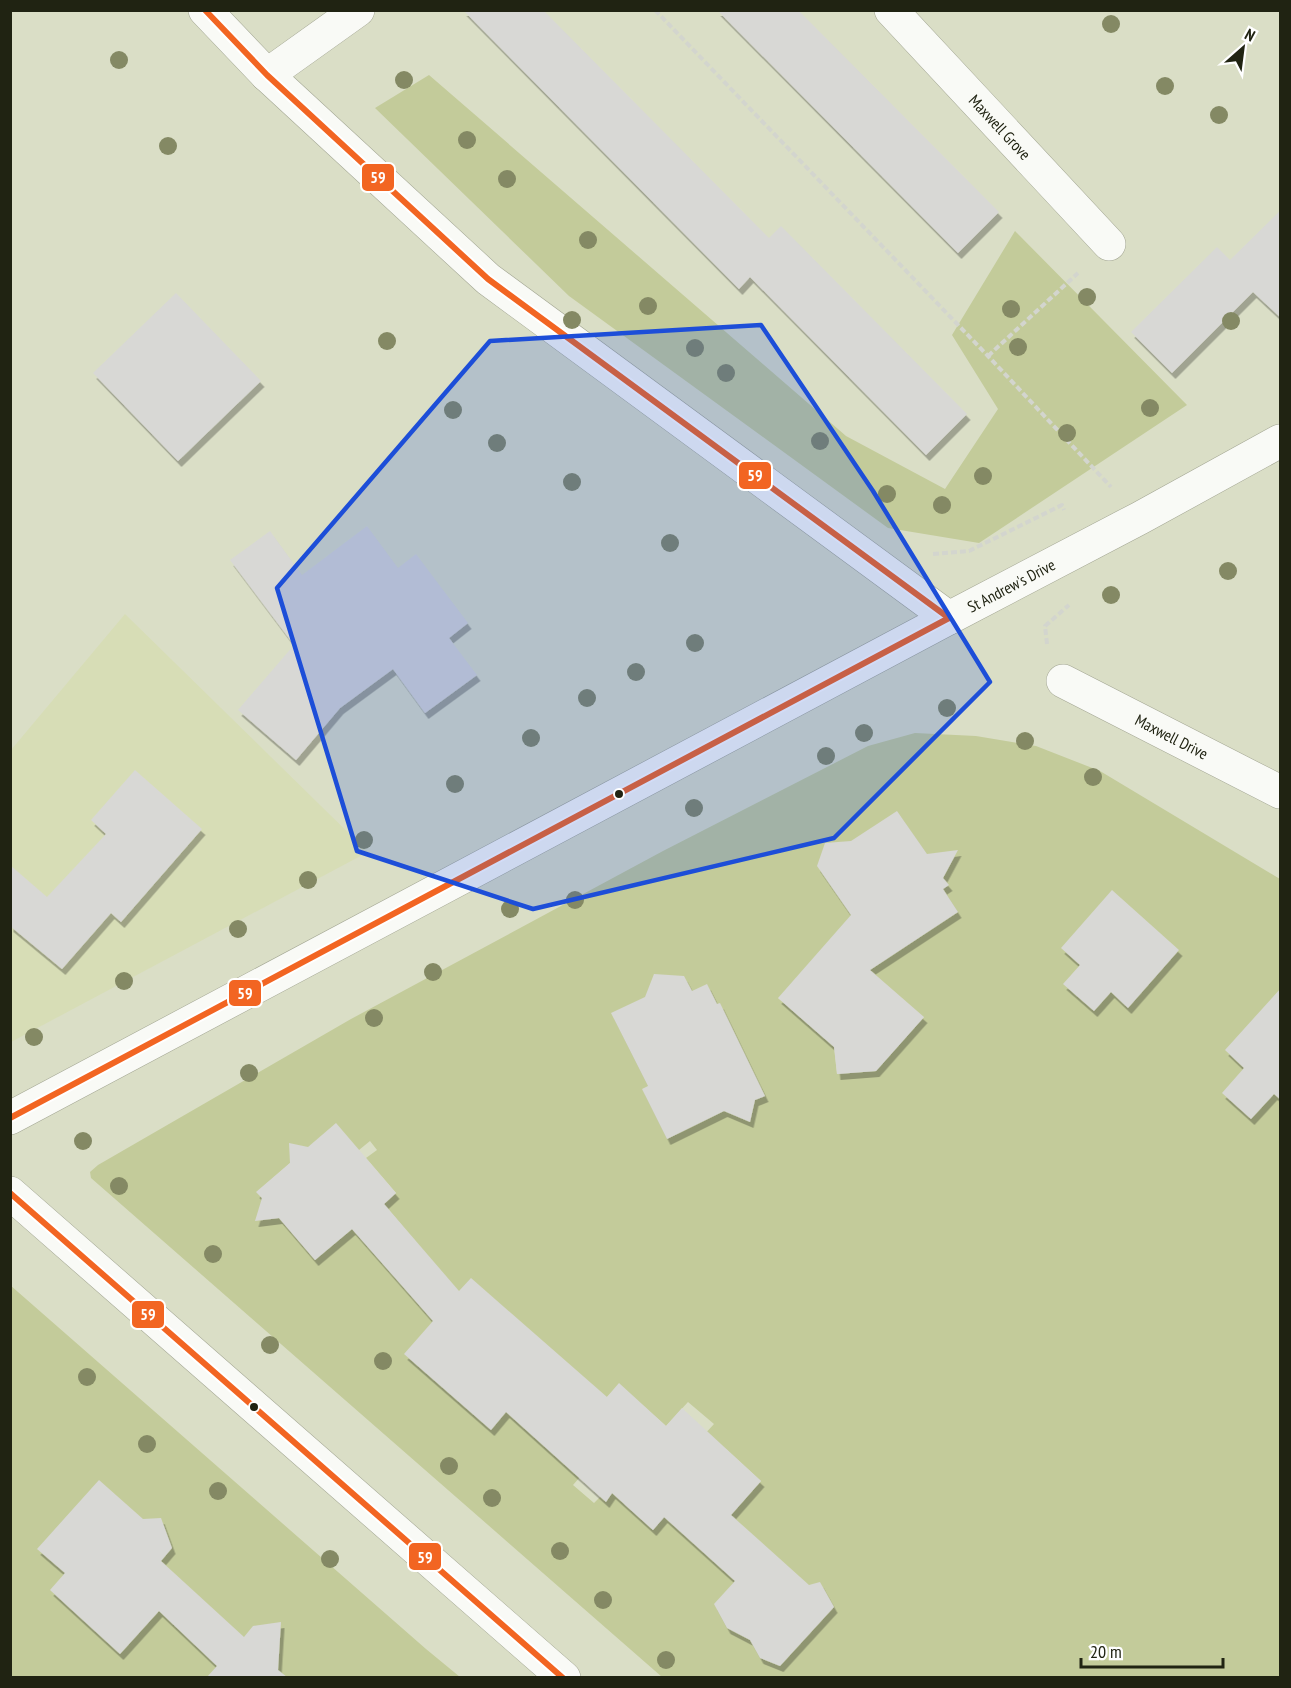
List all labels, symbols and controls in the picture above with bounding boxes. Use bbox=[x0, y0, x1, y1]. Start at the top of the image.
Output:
north arrow bbox=[1213, 18, 1273, 78]
text: N bbox=[1242, 24, 1259, 46]
street label: Maxwell Grove bbox=[965, 90, 1035, 164]
line badge: 59 bbox=[361, 163, 395, 192]
text: 59 bbox=[370, 167, 386, 187]
line badge: 59 bbox=[738, 461, 772, 490]
text: 59 bbox=[747, 465, 763, 485]
street label: St Andrew's Drive bbox=[964, 554, 1058, 617]
street label: Maxwell Drive bbox=[1132, 710, 1211, 763]
unlabelled marker bbox=[613, 788, 625, 800]
line badge: 59 bbox=[228, 979, 262, 1007]
text: 59 bbox=[237, 983, 253, 1003]
line badge: 59 bbox=[131, 1300, 165, 1329]
text: 59 bbox=[140, 1304, 156, 1324]
unlabelled marker bbox=[248, 1401, 260, 1413]
line badge: 59 bbox=[408, 1542, 442, 1571]
text: 59 bbox=[417, 1547, 433, 1567]
scale bar bbox=[1081, 1631, 1224, 1669]
text: 20 m bbox=[1090, 1640, 1122, 1663]

